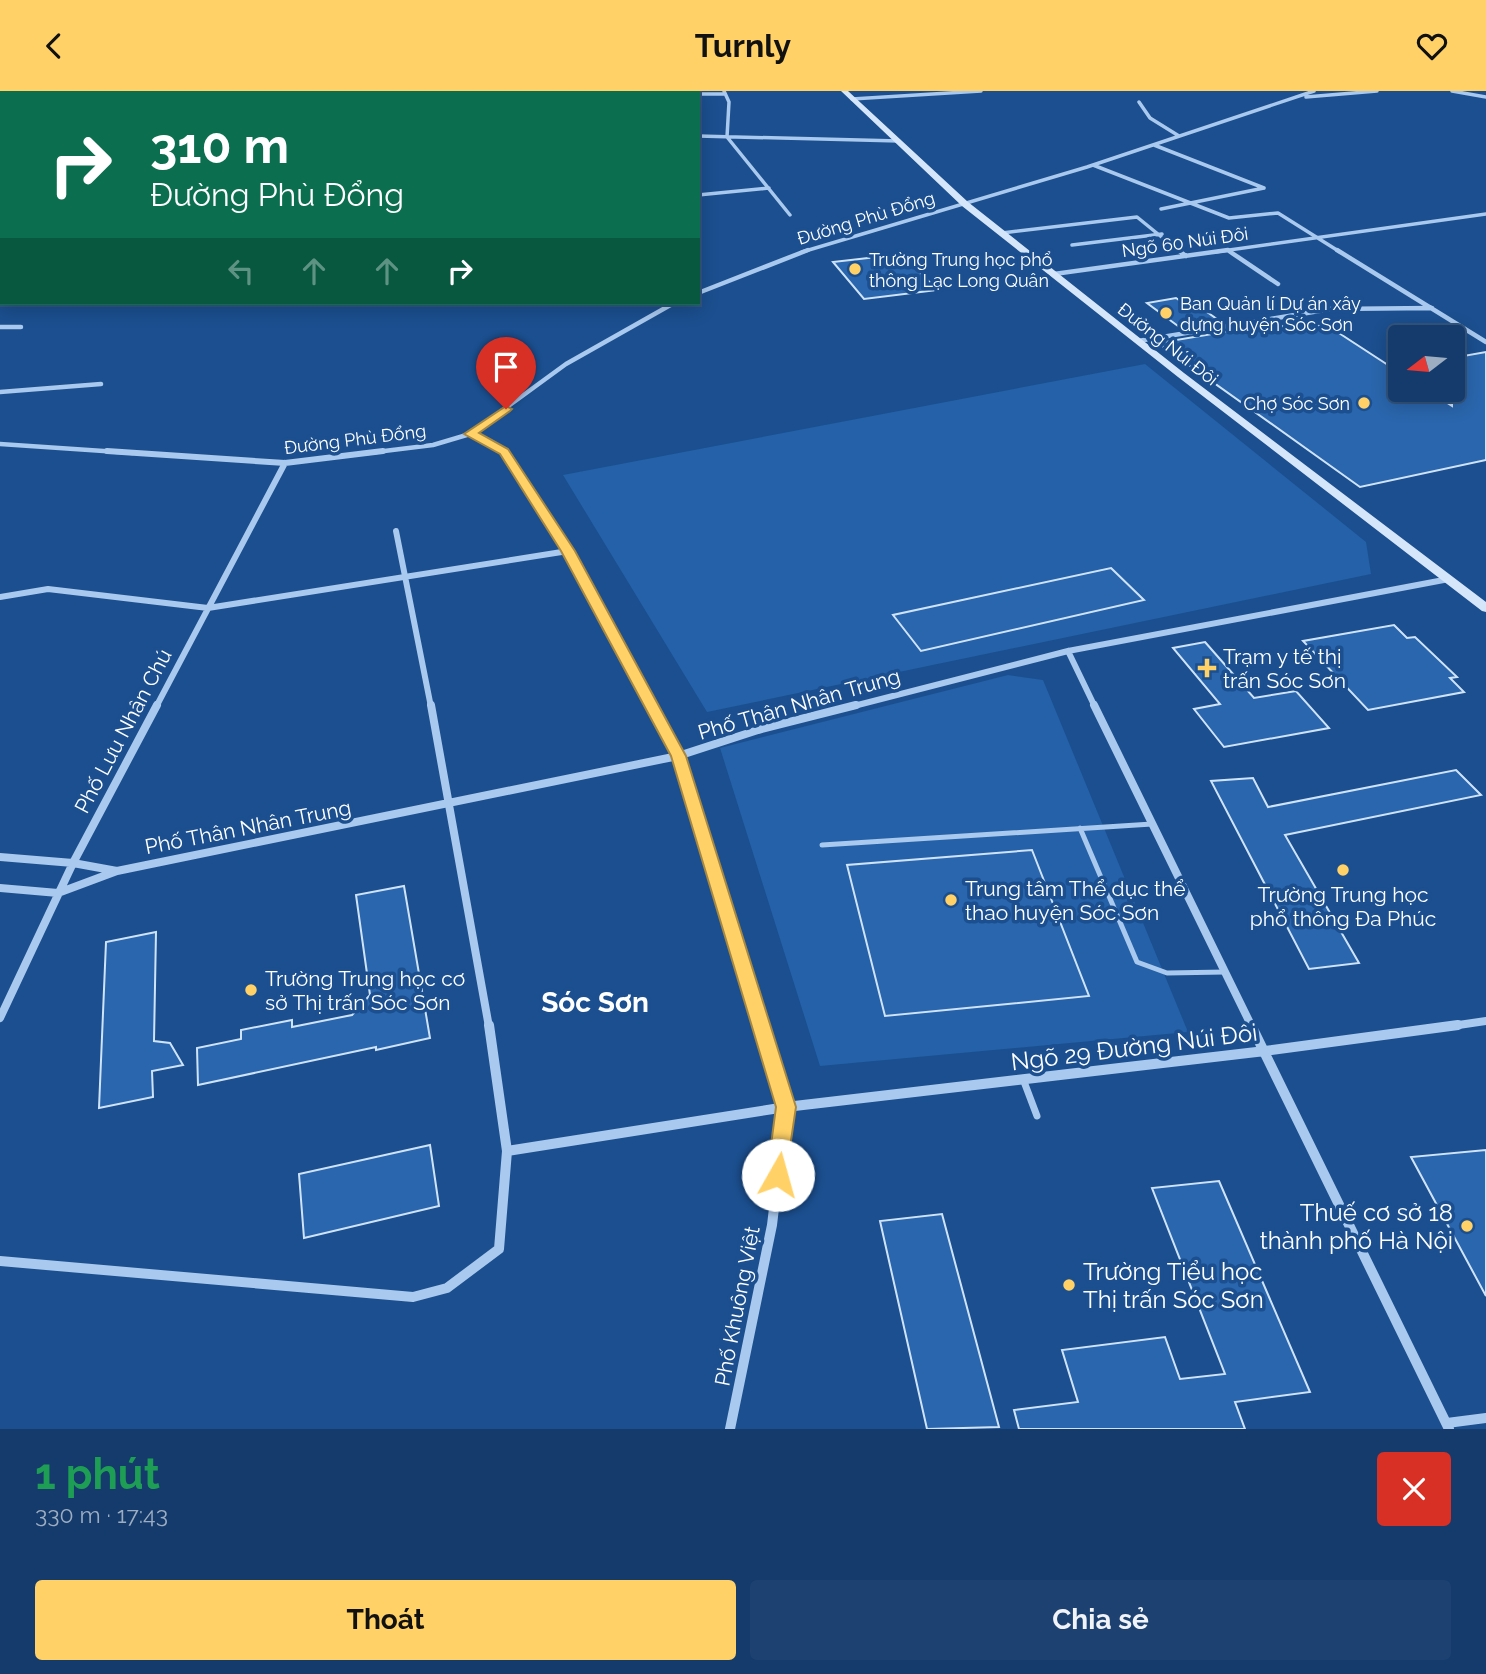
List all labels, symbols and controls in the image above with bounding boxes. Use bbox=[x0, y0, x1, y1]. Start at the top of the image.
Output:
icon: back bbox=[35, 27, 73, 65]
text: Turnly bbox=[695, 27, 791, 64]
icon: heart bbox=[1413, 27, 1451, 65]
text: 310 m bbox=[150, 117, 289, 174]
icon: right bbox=[35, 119, 126, 210]
text: Đường Phù Đổng bbox=[150, 176, 404, 213]
street label: Đường Phù Đổng bbox=[795, 187, 937, 249]
street label: Ngõ 60 Núi Đôi bbox=[1120, 223, 1250, 261]
place label: Trường Trung học phổ thông Lạc Long Quân bbox=[869, 249, 1053, 291]
icon: left bbox=[222, 252, 260, 290]
icon: ahead bbox=[295, 252, 333, 290]
icon: ahead bbox=[368, 252, 406, 290]
icon: right bbox=[441, 252, 479, 290]
marker: Trường Trung học phổ thông Lạc Long Quân bbox=[847, 261, 863, 277]
place label: Ban Quản lí Dự án xây dựng huyện Sóc Sơn bbox=[1180, 293, 1361, 335]
street label: Đường Núi Đôi bbox=[1114, 298, 1222, 390]
marker: Ban Quản lí Dự án xây dựng huyện Sóc Sơn bbox=[1158, 305, 1174, 321]
north arrow bbox=[1388, 325, 1465, 403]
map controls bbox=[1388, 325, 1465, 402]
pin bbox=[476, 337, 536, 409]
icon: arrive bbox=[487, 348, 525, 386]
place label: Chợ Sóc Sơn bbox=[1244, 393, 1350, 414]
marker: Chợ Sóc Sơn bbox=[1356, 395, 1372, 411]
street label: Đường Phù Đổng bbox=[283, 420, 427, 458]
place label: Trạm y tế thị trấn Sóc Sơn bbox=[1223, 644, 1346, 693]
street label: Phố Lưu Nhân Chú bbox=[69, 645, 177, 817]
marker: Trạm y tế thị trấn Sóc Sơn bbox=[1197, 658, 1217, 678]
street label: Phố Thân Nhân Trung bbox=[695, 663, 903, 745]
street label: Phố Thân Nhân Trung bbox=[143, 795, 353, 859]
marker: Trường Trung học phổ thông Đa Phúc bbox=[1335, 862, 1351, 878]
place label: Trung tâm Thể dục thể thao huyện Sóc Sơn bbox=[965, 876, 1186, 925]
place label: Trường Trung học phổ thông Đa Phúc bbox=[1250, 882, 1436, 931]
marker: Trung tâm Thể dục thể thao huyện Sóc Sơn bbox=[943, 892, 959, 908]
place label: Trường Trung học cơ sở Thị trấn Sóc Sơn bbox=[265, 966, 465, 1015]
marker: Trường Trung học cơ sở Thị trấn Sóc Sơn bbox=[243, 982, 259, 998]
district label: Sóc Sơn bbox=[541, 986, 649, 1019]
street label: Ngõ 29 Đường Núi Đôi bbox=[1009, 1017, 1259, 1077]
position arrow bbox=[741, 1138, 815, 1212]
place label: Thuế cơ sở 18 thành phố Hà Nội bbox=[1260, 1198, 1453, 1255]
marker: Thuế cơ sở 18 thành phố Hà Nội bbox=[1459, 1218, 1475, 1234]
street label: Phố Khuông Việt bbox=[709, 1224, 765, 1388]
place label: Trường Tiểu học Thị trấn Sóc Sơn bbox=[1083, 1257, 1264, 1314]
marker: Trường Tiểu học Thị trấn Sóc Sơn bbox=[1061, 1277, 1077, 1293]
text: 1 phút bbox=[35, 1450, 160, 1499]
button: close bbox=[1377, 1452, 1451, 1526]
text: 330 m · 17:43 bbox=[35, 1501, 168, 1528]
button: Thoát bbox=[35, 1580, 736, 1660]
button: Chia sẻ bbox=[750, 1580, 1451, 1660]

